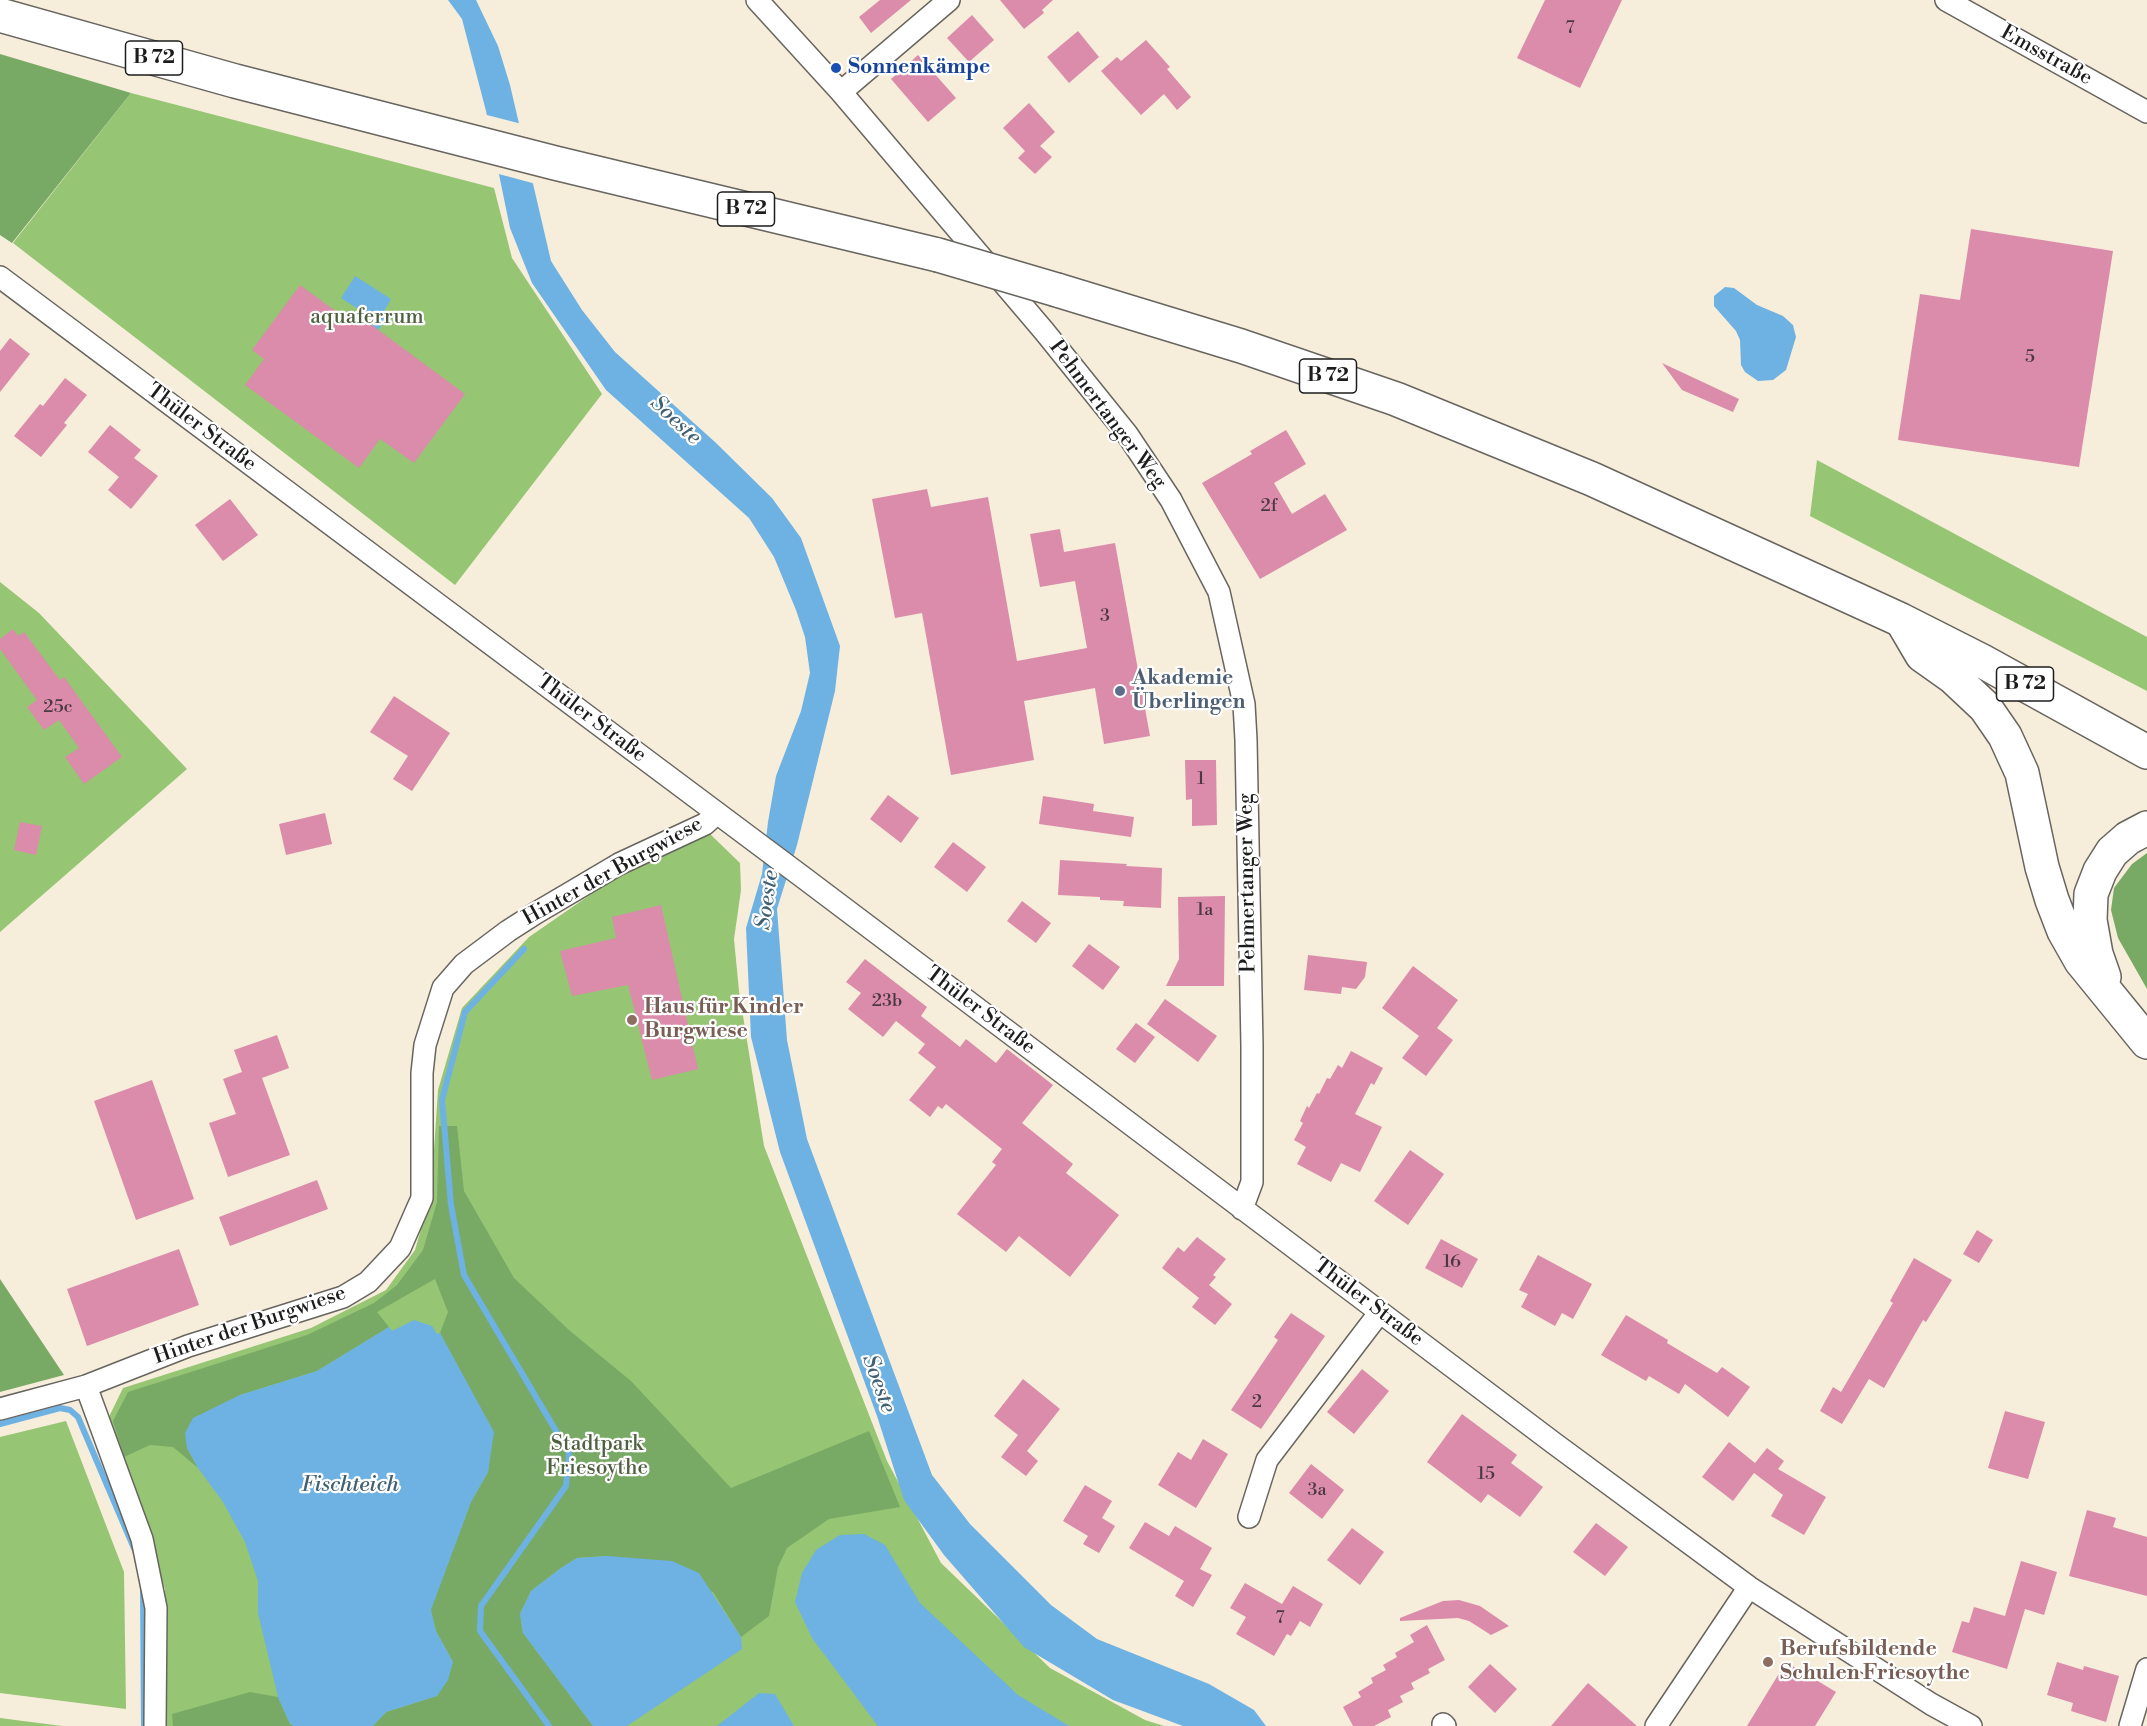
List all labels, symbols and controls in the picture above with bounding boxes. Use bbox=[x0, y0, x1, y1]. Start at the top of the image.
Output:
house number: 7 bbox=[1565, 18, 1575, 40]
street label: Emsstraße bbox=[1996, 21, 2096, 91]
road number: B 72 bbox=[126, 41, 182, 75]
place label: Sonnenkämpe bbox=[848, 55, 990, 81]
marker: Sonnenkämpe bbox=[829, 61, 843, 75]
road number: B 72 bbox=[718, 192, 774, 226]
park label: aquaferrum bbox=[310, 305, 424, 331]
street label: Pehmertanger Weg bbox=[1043, 336, 1171, 494]
house number: 5 bbox=[2025, 347, 2035, 369]
road number: B 72 bbox=[1300, 359, 1356, 393]
street label: Thüler Straße bbox=[141, 379, 261, 477]
water label: Soeste bbox=[644, 391, 706, 451]
house number: 2f bbox=[1261, 496, 1277, 518]
house number: 3 bbox=[1100, 606, 1110, 628]
place label: Akademie Überlingen bbox=[1132, 666, 1246, 716]
road number: B 72 bbox=[1996, 667, 2054, 701]
street label: Thüler Straße bbox=[531, 670, 651, 768]
marker: Akademie Überlingen bbox=[1113, 684, 1127, 698]
house number: 25c bbox=[43, 697, 73, 719]
house number: 1 bbox=[1197, 769, 1205, 791]
street label: Pehmertanger Weg bbox=[1234, 793, 1262, 973]
street label: Hinter der Burgwiese bbox=[519, 812, 707, 932]
water label: Soeste bbox=[751, 868, 785, 932]
house number: 1a bbox=[1197, 900, 1213, 922]
street label: Thüler Straße bbox=[920, 962, 1040, 1060]
house number: 23b bbox=[872, 991, 902, 1013]
place label: Haus für Kinder Burgwiese bbox=[644, 995, 804, 1045]
marker: Haus für Kinder Burgwiese bbox=[625, 1013, 639, 1027]
house number: 16 bbox=[1443, 1252, 1461, 1274]
street label: Thüler Straße bbox=[1308, 1254, 1428, 1352]
street label: Hinter der Burgwiese bbox=[151, 1281, 349, 1371]
water label: Soeste bbox=[855, 1351, 901, 1417]
house number: 2 bbox=[1252, 1392, 1262, 1414]
park label: Stadtpark Friesoythe bbox=[546, 1432, 648, 1482]
house number: 15 bbox=[1477, 1464, 1495, 1486]
water label: Fischteich bbox=[301, 1473, 399, 1499]
house number: 3a bbox=[1307, 1480, 1327, 1502]
house number: 7 bbox=[1275, 1608, 1285, 1630]
place label: Berufsbildende Schulen Friesoythe bbox=[1780, 1637, 1970, 1687]
marker: Berufsbildende Schulen Friesoythe bbox=[1761, 1655, 1775, 1669]

